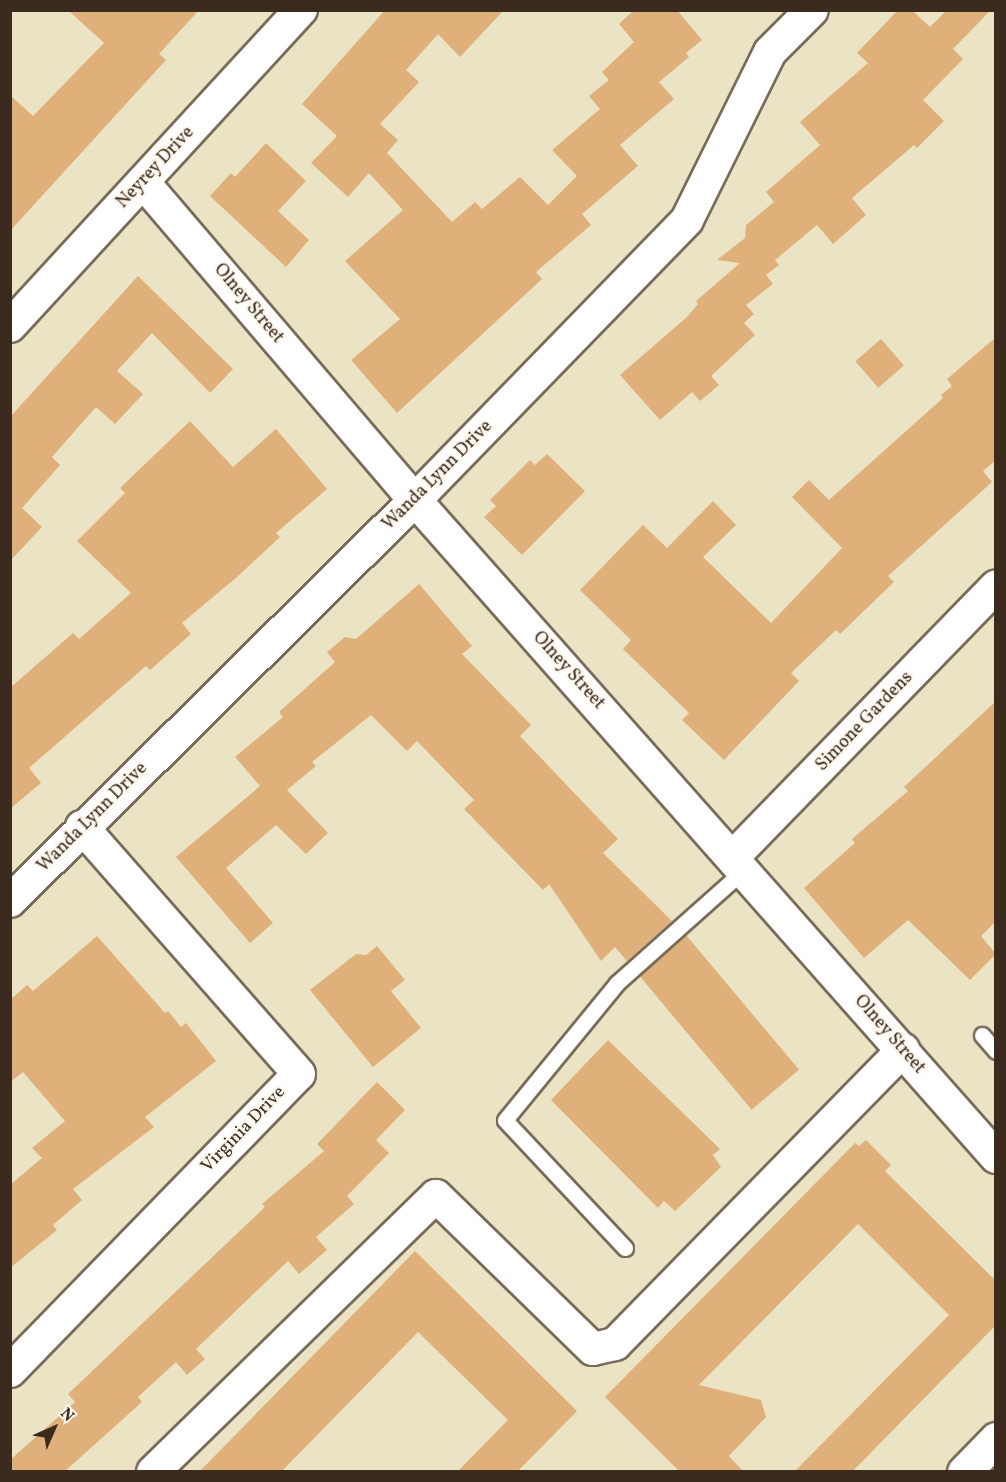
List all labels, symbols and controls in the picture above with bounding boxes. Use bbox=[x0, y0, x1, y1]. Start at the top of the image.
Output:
street label: Neyrey Drive bbox=[112, 122, 200, 214]
street label: Olney Street bbox=[208, 259, 288, 349]
street label: Wanda Lynn Drive bbox=[378, 416, 498, 536]
street label: Olney Street bbox=[527, 627, 609, 715]
street label: Simone Gardens bbox=[812, 668, 918, 776]
street label: Wanda Lynn Drive bbox=[33, 758, 153, 878]
street label: Olney Street bbox=[849, 991, 929, 1079]
street label: Virginia Drive bbox=[197, 1082, 291, 1178]
north arrow bbox=[24, 1398, 84, 1458]
text: N bbox=[55, 1403, 79, 1427]

